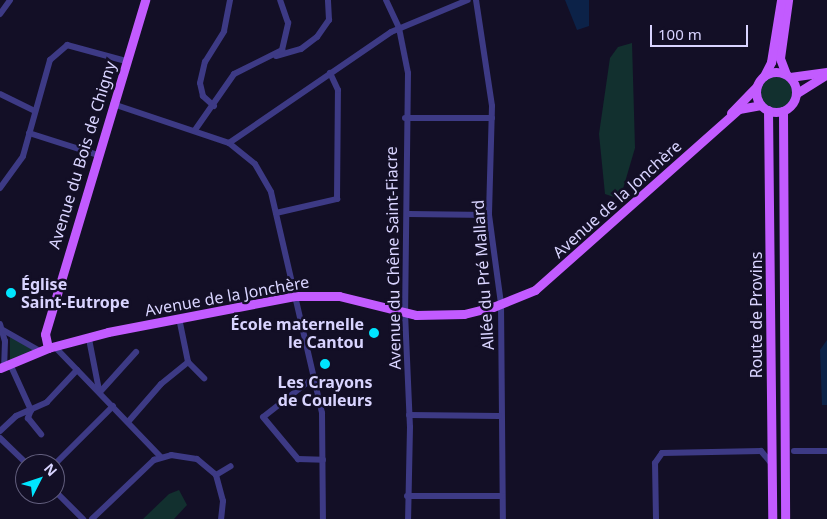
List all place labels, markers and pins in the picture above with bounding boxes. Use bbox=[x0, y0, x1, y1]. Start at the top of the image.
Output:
place label: Église Saint-Eutrope bbox=[21, 274, 129, 312]
marker: Église Saint-Eutrope bbox=[5, 287, 17, 299]
place label: École maternelle le Cantou bbox=[230, 314, 364, 352]
marker: École maternelle le Cantou bbox=[368, 327, 380, 339]
marker: Les Crayons de Couleurs bbox=[319, 358, 331, 370]
place label: Les Crayons de Couleurs bbox=[278, 372, 372, 410]

